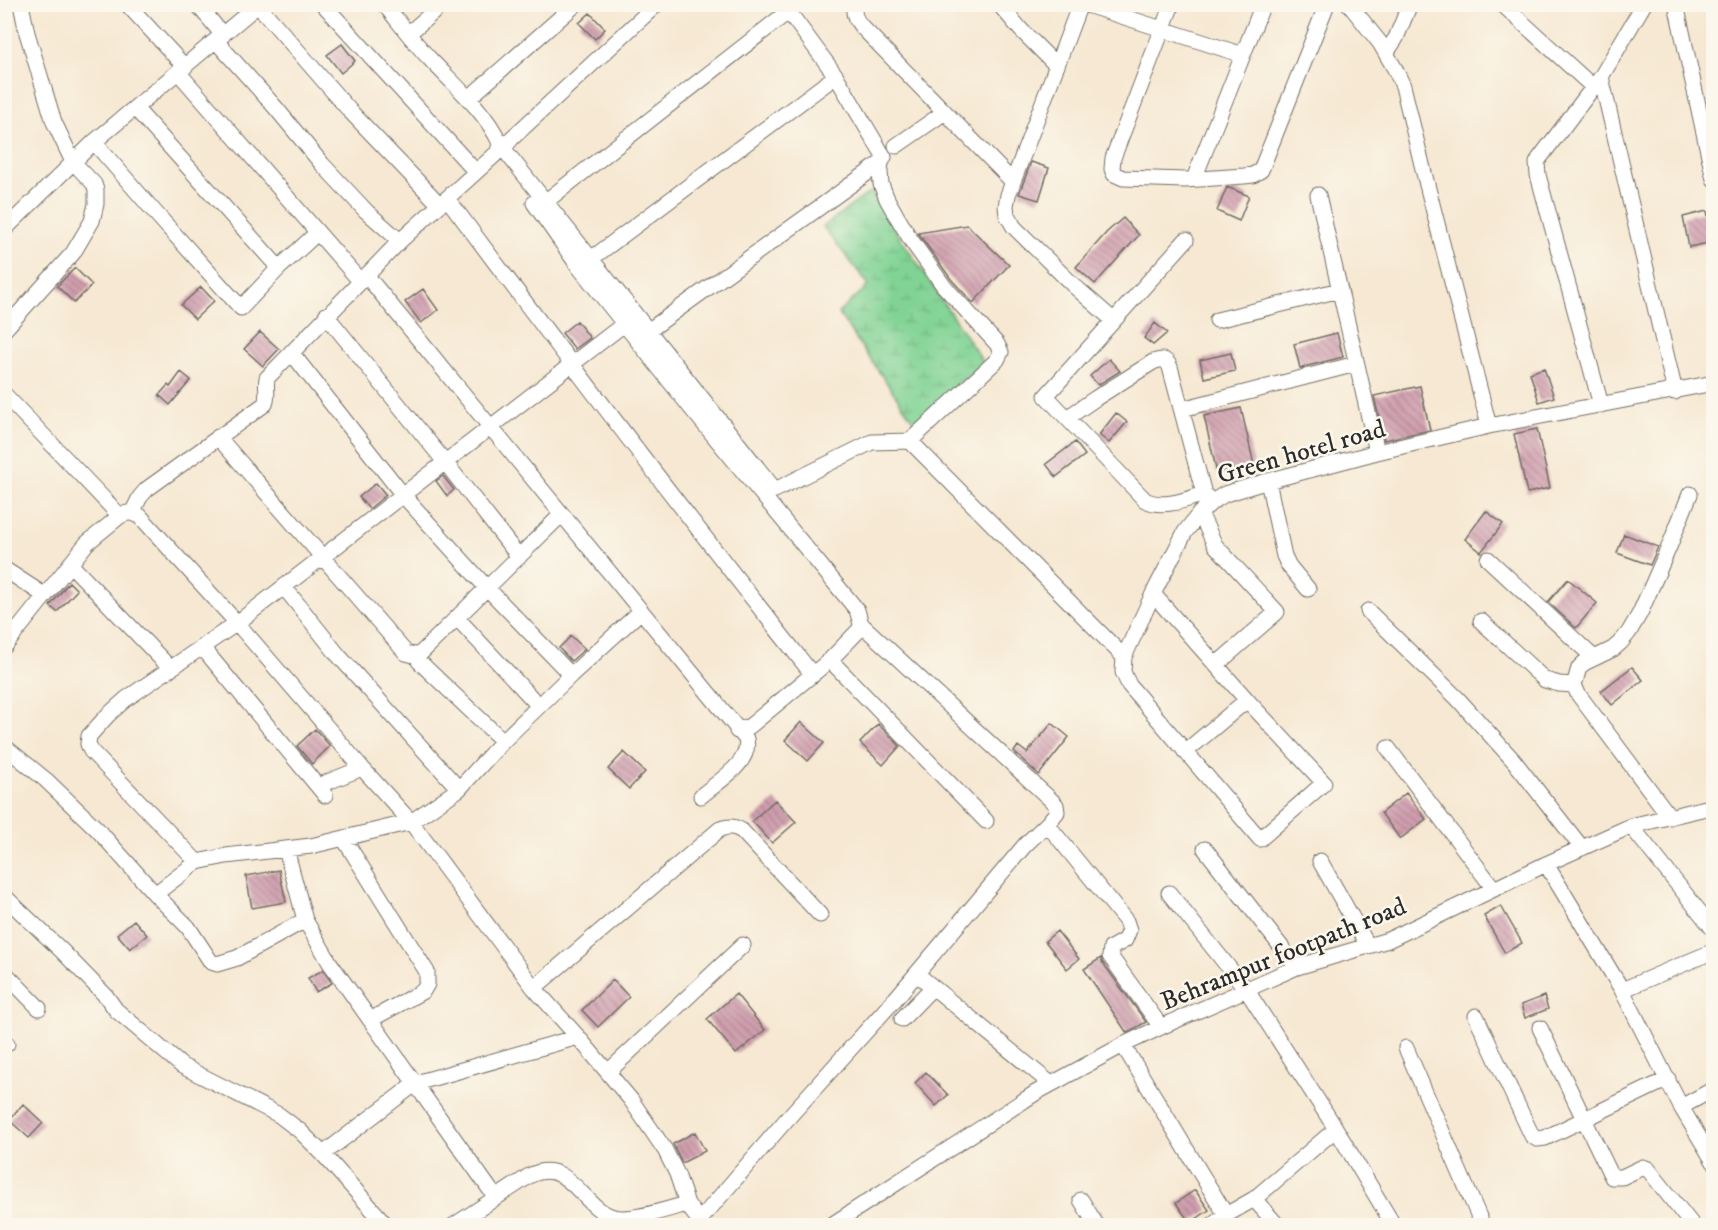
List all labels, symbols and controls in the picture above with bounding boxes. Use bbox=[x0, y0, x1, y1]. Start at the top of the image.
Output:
street label: Green hotel road bbox=[1213, 413, 1389, 492]
street label: Behrampur footpath road bbox=[1156, 890, 1411, 1019]

